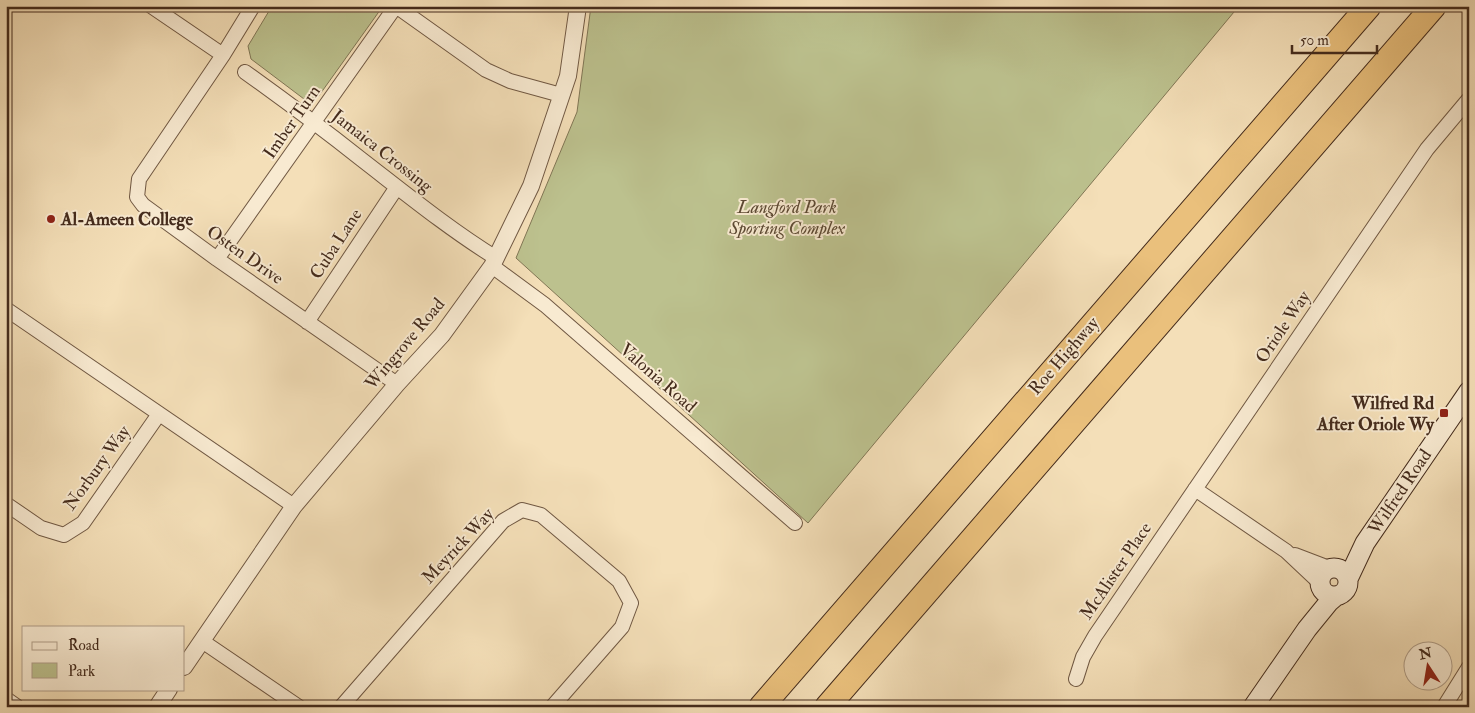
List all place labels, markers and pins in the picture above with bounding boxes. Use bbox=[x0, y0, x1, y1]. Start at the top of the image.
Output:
place label: Al-Ameen College bbox=[60, 208, 193, 231]
marker: Al-Ameen College bbox=[45, 213, 57, 225]
place label: Wilfred Rd After Oriole Wy bbox=[1316, 392, 1435, 436]
marker: Wilfred Rd After Oriole Wy bbox=[1438, 407, 1450, 419]

